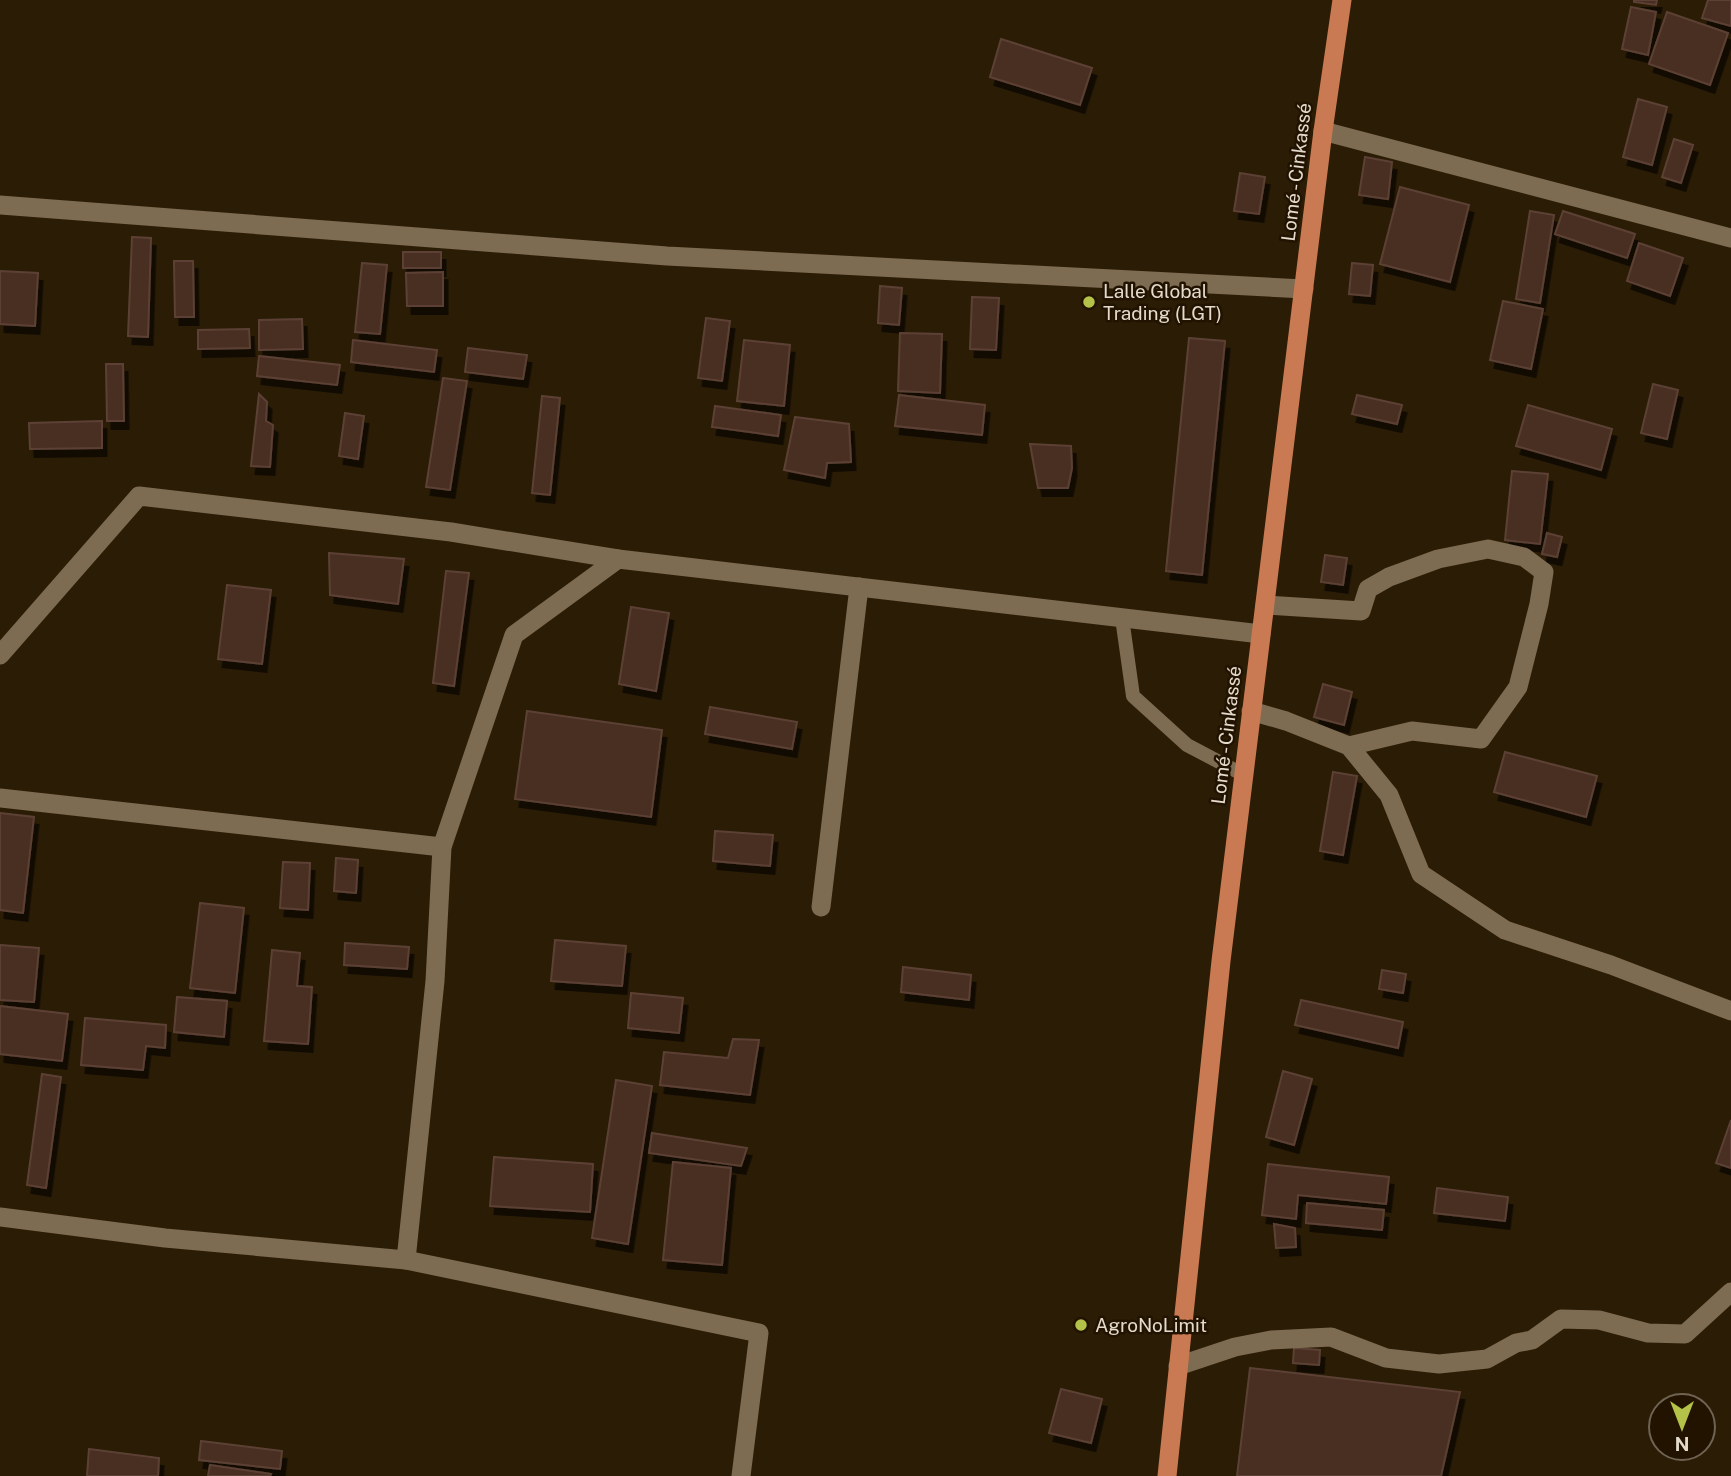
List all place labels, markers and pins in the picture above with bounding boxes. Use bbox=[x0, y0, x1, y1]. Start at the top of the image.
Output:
place label: Lalle Global Trading (LGT) bbox=[1103, 280, 1222, 324]
marker: Lalle Global Trading (LGT) bbox=[1081, 294, 1097, 310]
place label: AgroNoLimit bbox=[1095, 1314, 1207, 1336]
marker: AgroNoLimit bbox=[1073, 1317, 1089, 1333]

